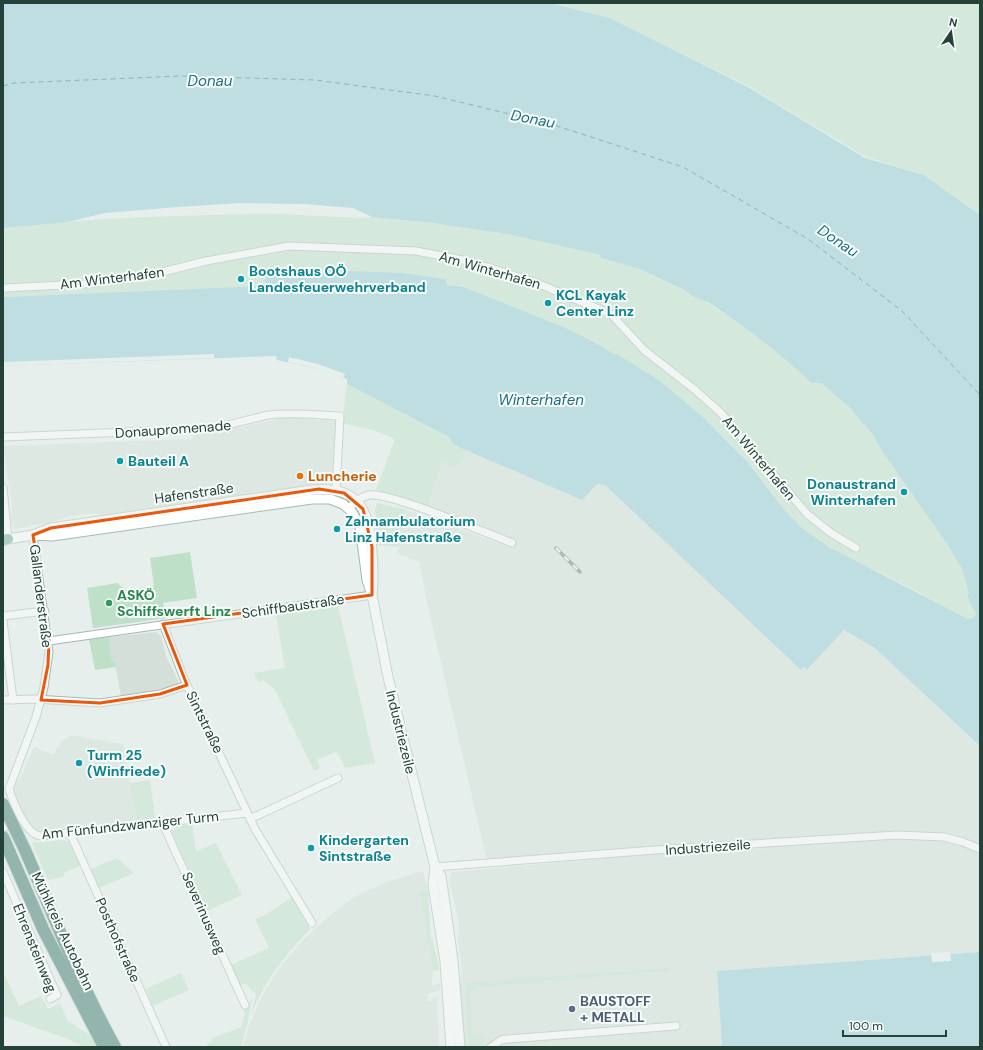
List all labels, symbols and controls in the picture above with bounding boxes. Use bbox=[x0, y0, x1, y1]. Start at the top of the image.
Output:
north arrow bbox=[931, 12, 971, 52]
text: N bbox=[948, 15, 959, 30]
water label: Donau bbox=[188, 71, 233, 91]
water label: Donau bbox=[509, 105, 557, 133]
water label: Donau bbox=[814, 220, 862, 262]
street label: Am Winterhafen bbox=[437, 247, 543, 293]
place label: Bootshaus OÖ Landesfeuerwehrverband bbox=[249, 262, 426, 296]
street label: Am Winterhafen bbox=[59, 263, 165, 293]
marker: Bootshaus OÖ Landesfeuerwehrverband bbox=[236, 274, 246, 284]
place label: KCL Kayak Center Linz bbox=[556, 286, 634, 320]
marker: KCL Kayak Center Linz bbox=[543, 298, 553, 308]
water label: Winterhafen bbox=[498, 390, 584, 410]
street label: Am Winterhafen bbox=[718, 412, 800, 504]
street label: Donaupromenade bbox=[114, 416, 232, 442]
place label: Bauteil A bbox=[128, 452, 189, 470]
marker: Bauteil A bbox=[115, 456, 125, 466]
place label: Luncherie bbox=[308, 467, 377, 485]
marker: Luncherie bbox=[295, 471, 305, 481]
place label: Donaustrand Winterhafen bbox=[807, 475, 896, 509]
street label: Hafenstraße bbox=[153, 479, 235, 507]
marker: Donaustrand Winterhafen bbox=[899, 487, 909, 497]
place label: Zahnambulatorium Linz Hafenstraße bbox=[345, 512, 475, 546]
marker: Zahnambulatorium Linz Hafenstraße bbox=[332, 524, 342, 534]
street label: Gallanderstraße bbox=[26, 543, 56, 649]
place label: ASKÖ Schiffswerft Linz bbox=[117, 586, 231, 620]
street label: Schiffbaustraße bbox=[241, 590, 346, 622]
marker: ASKÖ Schiffswerft Linz bbox=[104, 598, 114, 608]
street label: Sintstraße bbox=[182, 688, 228, 756]
street label: Industriezeile bbox=[382, 688, 420, 776]
place label: Turm 25 (Winfriede) bbox=[87, 746, 166, 780]
marker: Turm 25 (Winfriede) bbox=[74, 758, 84, 768]
street label: Am Fünfundzwanziger Turm bbox=[40, 807, 220, 843]
place label: Kindergarten Sintstraße bbox=[319, 831, 409, 865]
street label: Industriezeile bbox=[665, 835, 751, 859]
marker: Kindergarten Sintstraße bbox=[306, 843, 316, 853]
street label: Mühlkreis Autobahn bbox=[28, 869, 98, 993]
street label: Severinusweg bbox=[178, 869, 230, 957]
street label: Posthofstraße bbox=[91, 895, 145, 985]
street label: Ehrensteinweg bbox=[9, 901, 61, 995]
place label: BAUSTOFF + METALL bbox=[580, 992, 651, 1026]
marker: BAUSTOFF + METALL bbox=[567, 1004, 577, 1014]
scale bar bbox=[843, 1012, 946, 1038]
text: 100 m bbox=[849, 1018, 883, 1034]

